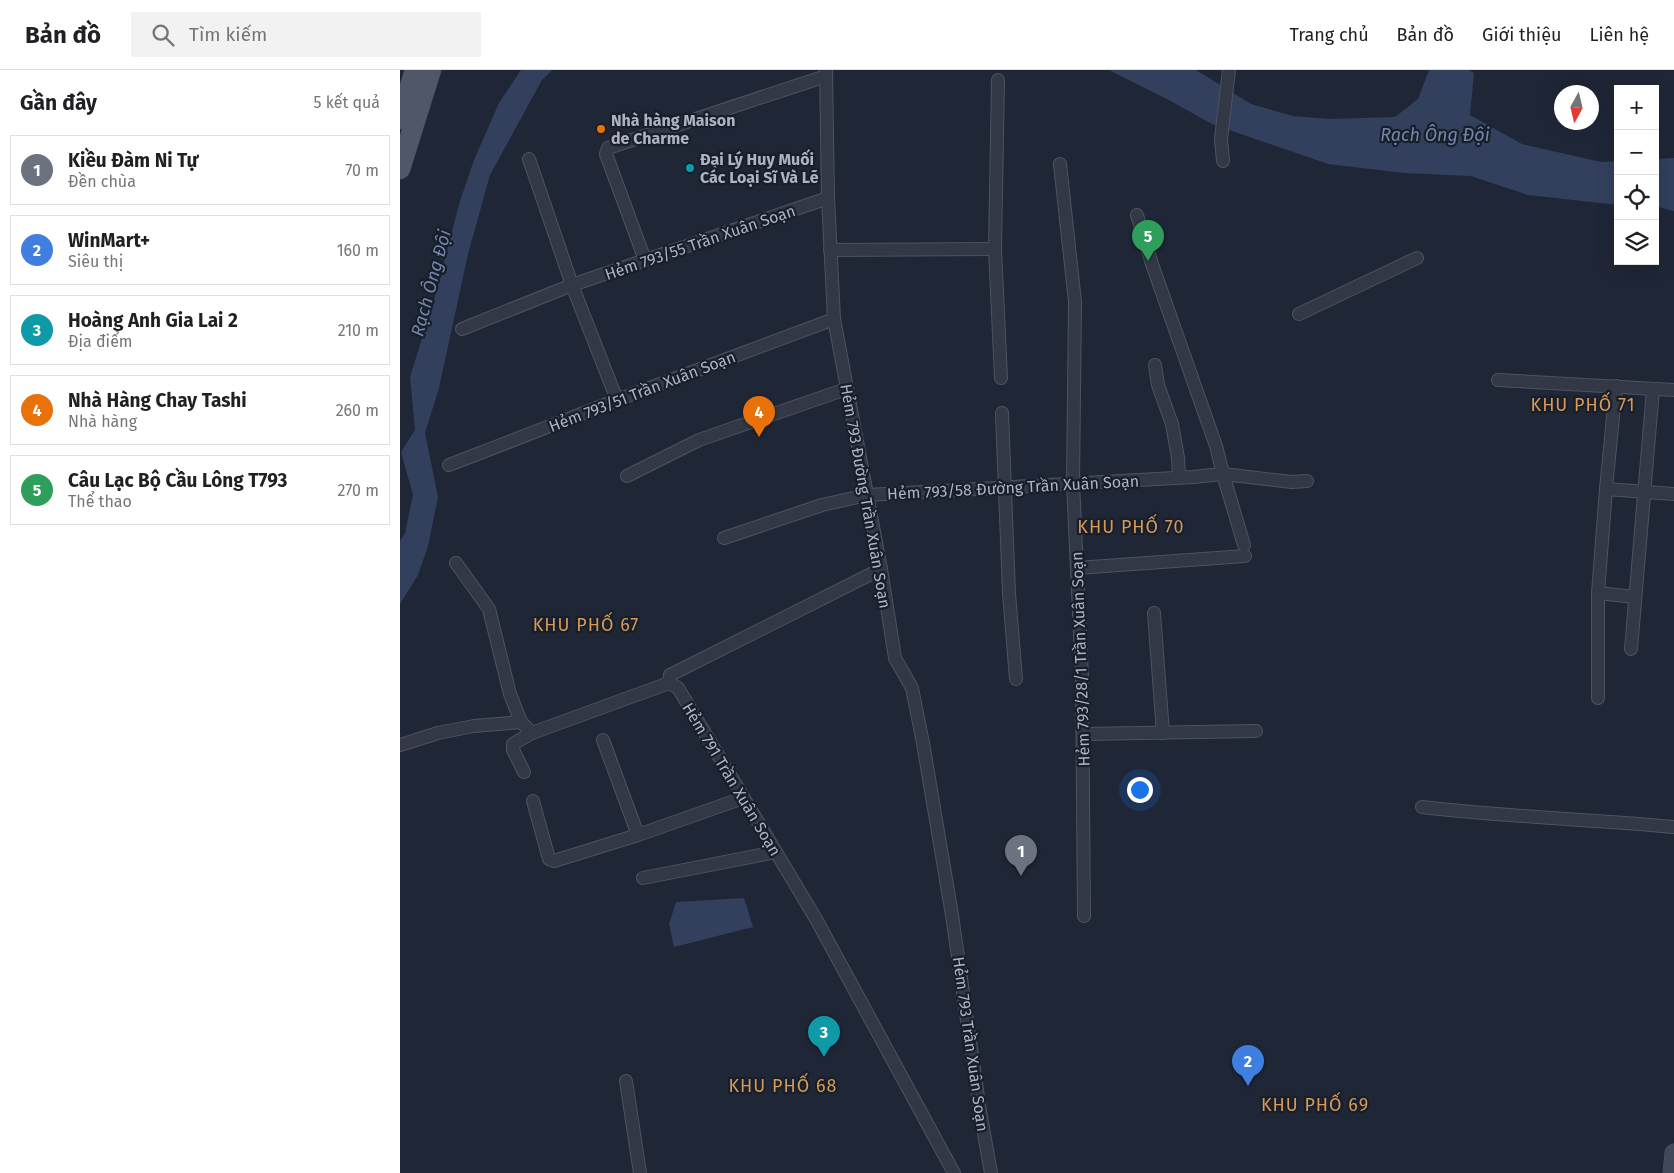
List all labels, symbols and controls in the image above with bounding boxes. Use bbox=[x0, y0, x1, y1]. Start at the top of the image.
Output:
search box bbox=[131, 12, 481, 57]
text: Bản đồ bbox=[25, 21, 101, 49]
icon: search bbox=[149, 21, 177, 49]
text: Tìm kiếm bbox=[189, 23, 267, 46]
text: Trang chủ bbox=[1289, 24, 1369, 46]
text: Bản đồ bbox=[1397, 24, 1454, 46]
text: Giới thiệu bbox=[1482, 24, 1561, 46]
text: Liên hệ bbox=[1589, 24, 1649, 46]
north arrow bbox=[1554, 85, 1599, 130]
map controls bbox=[1614, 85, 1659, 265]
button: + bbox=[1614, 85, 1659, 130]
text: Gần đây bbox=[20, 90, 97, 116]
text: 5 kết quả bbox=[313, 93, 380, 112]
place label: Nhà hàng Maison de Charme bbox=[611, 111, 735, 148]
marker: Nhà hàng Maison de Charme bbox=[595, 123, 607, 135]
water label: Rạch Ông Đội bbox=[1380, 124, 1490, 146]
button: − bbox=[1614, 130, 1659, 175]
text: Kiều Đàm Ni Tự bbox=[68, 149, 199, 172]
place label: Đại Lý Huy Muối Các Loại Sĩ Và Lẽ bbox=[700, 149, 819, 187]
text: 1 bbox=[33, 161, 41, 180]
text: 70 m bbox=[345, 161, 379, 180]
marker: Đại Lý Huy Muối Các Loại Sĩ Và Lẽ bbox=[684, 162, 696, 174]
text: Đền chùa bbox=[68, 172, 136, 191]
button: locate bbox=[1614, 175, 1659, 220]
street label: Hẻm 793/55 Trần Xuân Soạn bbox=[602, 200, 798, 284]
pin: 5 bbox=[1132, 220, 1164, 261]
button: layers bbox=[1614, 220, 1659, 265]
water label: Rạch Ông Đội bbox=[406, 227, 456, 339]
text: WinMart+ bbox=[68, 229, 150, 252]
text: 2 bbox=[33, 241, 41, 260]
text: 160 m bbox=[337, 241, 379, 260]
text: Siêu thị bbox=[68, 252, 123, 271]
text: Hoàng Anh Gia Lai 2 bbox=[68, 309, 238, 332]
text: 3 bbox=[33, 321, 41, 340]
text: 210 m bbox=[338, 321, 379, 340]
text: Địa điểm bbox=[68, 332, 133, 351]
street label: Hẻm 793/51 Trần Xuân Soạn bbox=[546, 346, 738, 436]
street label: Hẻm 793 Đường Trần Xuân Soạn bbox=[836, 382, 896, 610]
text: Nhà Hàng Chay Tashi bbox=[68, 389, 247, 412]
district label: KHU PHỐ 71 bbox=[1531, 391, 1635, 416]
pin: 4 bbox=[743, 396, 775, 437]
text: 4 bbox=[32, 401, 42, 420]
text: 260 m bbox=[336, 401, 379, 420]
text: Nhà hàng bbox=[68, 412, 137, 431]
text: Câu Lạc Bộ Cầu Lông T793 bbox=[68, 469, 287, 492]
street label: Hẻm 793/58 Đường Trần Xuân Soạn bbox=[887, 470, 1139, 504]
text: 5 bbox=[33, 481, 41, 500]
text: 270 m bbox=[337, 481, 379, 500]
text: Thể thao bbox=[68, 492, 132, 511]
district label: KHU PHỐ 70 bbox=[1077, 513, 1185, 538]
street label: Hẻm 793/28/1 Trần Xuân Soạn bbox=[1066, 551, 1094, 767]
district label: KHU PHỐ 67 bbox=[533, 611, 639, 636]
street label: Hẻm 791 Trần Xuân Soạn bbox=[678, 699, 786, 859]
your location bbox=[1127, 777, 1153, 803]
pin: 1 bbox=[1005, 835, 1037, 876]
street label: Hẻm 793 Trần Xuân Soạn bbox=[949, 955, 993, 1133]
pin: 3 bbox=[808, 1016, 840, 1057]
pin: 2 bbox=[1232, 1045, 1264, 1086]
district label: KHU PHỐ 68 bbox=[729, 1072, 837, 1097]
district label: KHU PHỐ 69 bbox=[1261, 1091, 1369, 1116]

